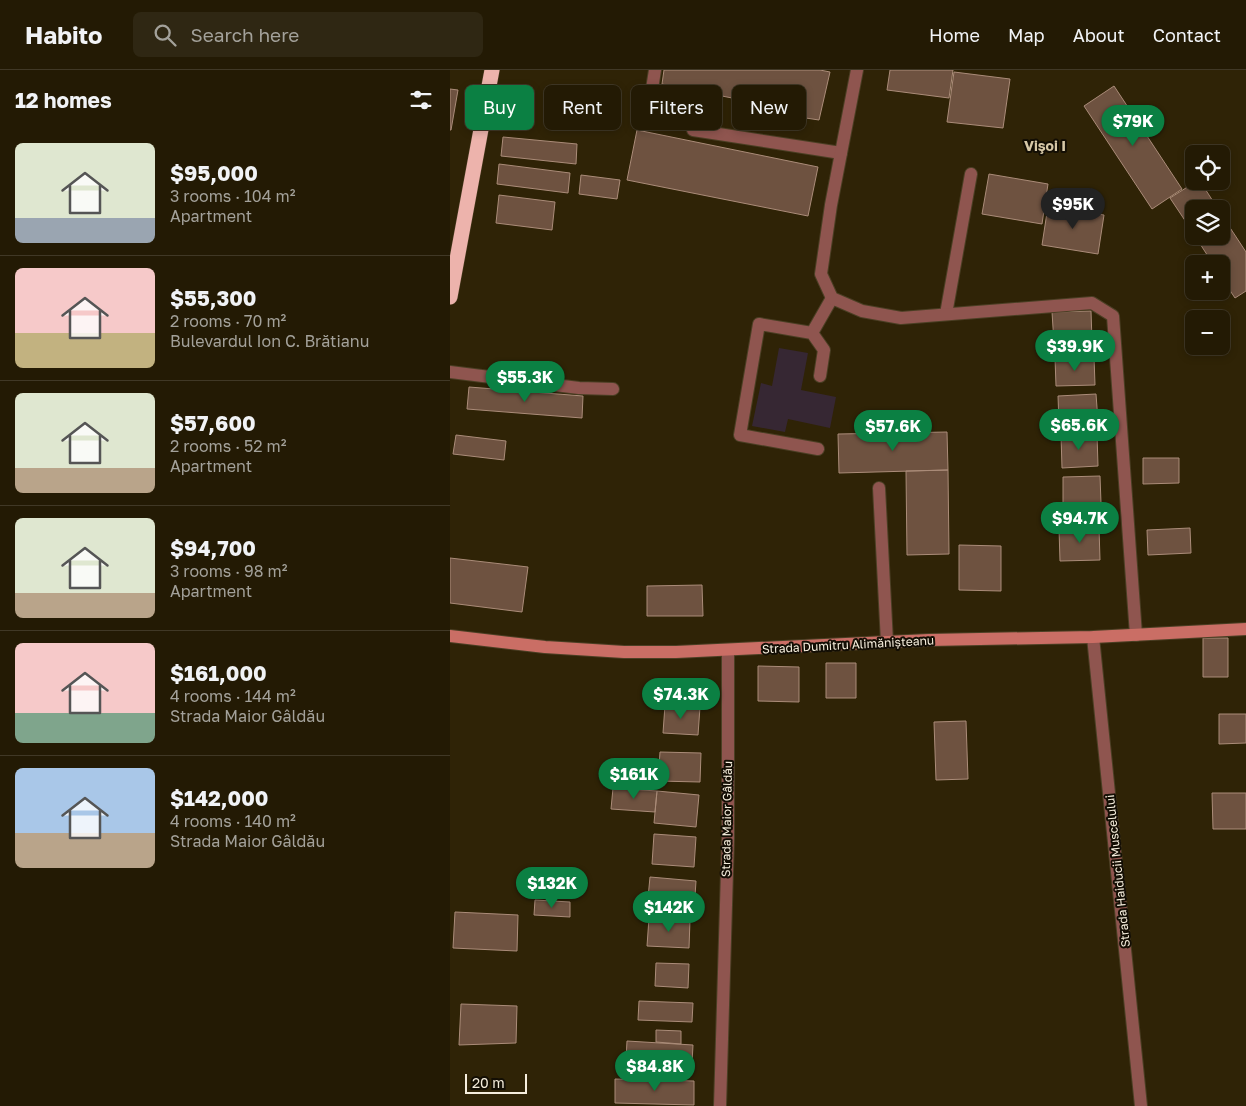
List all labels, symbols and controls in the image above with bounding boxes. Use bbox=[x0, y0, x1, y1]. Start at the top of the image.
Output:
search box bbox=[133, 12, 483, 57]
text: Habito bbox=[25, 20, 103, 49]
icon: search bbox=[151, 21, 179, 49]
text: Search here bbox=[191, 23, 299, 46]
text: Home bbox=[929, 24, 980, 46]
text: Map bbox=[1008, 24, 1045, 46]
text: About bbox=[1073, 24, 1125, 46]
text: Contact bbox=[1153, 24, 1221, 46]
chip: Buy bbox=[465, 85, 534, 130]
chip: Rent bbox=[544, 85, 621, 130]
chip: Filters bbox=[631, 85, 722, 130]
chip: New bbox=[732, 85, 806, 130]
icon: filters bbox=[407, 86, 435, 114]
text: 12 homes bbox=[15, 87, 112, 113]
pin: $79K bbox=[1103, 104, 1163, 147]
text: $79K bbox=[1112, 111, 1154, 131]
district label: Vişoi I bbox=[1024, 137, 1066, 154]
map controls bbox=[1185, 145, 1230, 355]
button: locate bbox=[1185, 145, 1230, 190]
text: $95,000 bbox=[170, 160, 258, 186]
icon: home bbox=[55, 163, 115, 223]
text: 3 rooms · 104 m² bbox=[170, 186, 295, 206]
pin: $95K bbox=[1043, 188, 1103, 230]
text: $95K bbox=[1052, 194, 1094, 214]
button: layers bbox=[1185, 200, 1230, 245]
text: Apartment bbox=[170, 206, 252, 226]
button: + bbox=[1185, 255, 1230, 300]
text: $55,300 bbox=[170, 285, 257, 311]
icon: home bbox=[55, 288, 115, 348]
button: − bbox=[1185, 310, 1230, 355]
text: 2 rooms · 70 m² bbox=[170, 311, 286, 331]
pin: $39.9K bbox=[1034, 330, 1116, 372]
text: Bulevardul Ion C. Brătianu bbox=[170, 331, 369, 351]
text: $39.9K bbox=[1046, 336, 1104, 356]
pin: $55.3K bbox=[484, 360, 566, 403]
text: $55.3K bbox=[497, 367, 553, 387]
pin: $65.6K bbox=[1038, 408, 1120, 451]
text: $57,600 bbox=[170, 410, 256, 436]
pin: $57.6K bbox=[852, 410, 934, 452]
icon: home bbox=[55, 413, 115, 473]
text: $65.6K bbox=[1050, 415, 1108, 435]
text: $57.6K bbox=[865, 416, 921, 436]
text: 2 rooms · 52 m² bbox=[170, 436, 286, 456]
text: Apartment bbox=[170, 456, 252, 476]
pin: $94.7K bbox=[1039, 502, 1121, 544]
text: $94.7K bbox=[1052, 508, 1108, 528]
text: $94,700 bbox=[170, 535, 256, 561]
icon: home bbox=[55, 538, 115, 598]
text: 3 rooms · 98 m² bbox=[170, 561, 287, 581]
text: Apartment bbox=[170, 581, 252, 601]
street label: Strada Dumitru Alimănișteanu bbox=[762, 633, 934, 657]
text: $161,000 bbox=[170, 660, 267, 686]
icon: home bbox=[55, 663, 115, 723]
pin: $74.3K bbox=[640, 678, 722, 720]
text: $74.3K bbox=[653, 684, 709, 704]
text: 4 rooms · 144 m² bbox=[170, 686, 296, 706]
text: Strada Maior Gâldău bbox=[170, 706, 325, 726]
pin: $161K bbox=[599, 758, 669, 800]
street label: Strada Maior Gâldău bbox=[718, 761, 735, 877]
text: $161K bbox=[610, 764, 658, 784]
text: $142,000 bbox=[170, 785, 269, 811]
icon: home bbox=[55, 788, 115, 848]
street label: Strada Haiducii Muscelului bbox=[1102, 794, 1133, 948]
text: 4 rooms · 140 m² bbox=[170, 811, 296, 831]
text: Strada Maior Gâldău bbox=[170, 831, 325, 851]
pin: $132K bbox=[517, 866, 587, 909]
text: $132K bbox=[527, 873, 577, 893]
pin: $142K bbox=[634, 890, 704, 933]
text: $142K bbox=[644, 897, 694, 917]
pin: $84.8K bbox=[614, 1050, 696, 1092]
text: $84.8K bbox=[626, 1056, 684, 1076]
scale bar bbox=[465, 1071, 528, 1094]
text: 20 m bbox=[472, 1074, 505, 1091]

